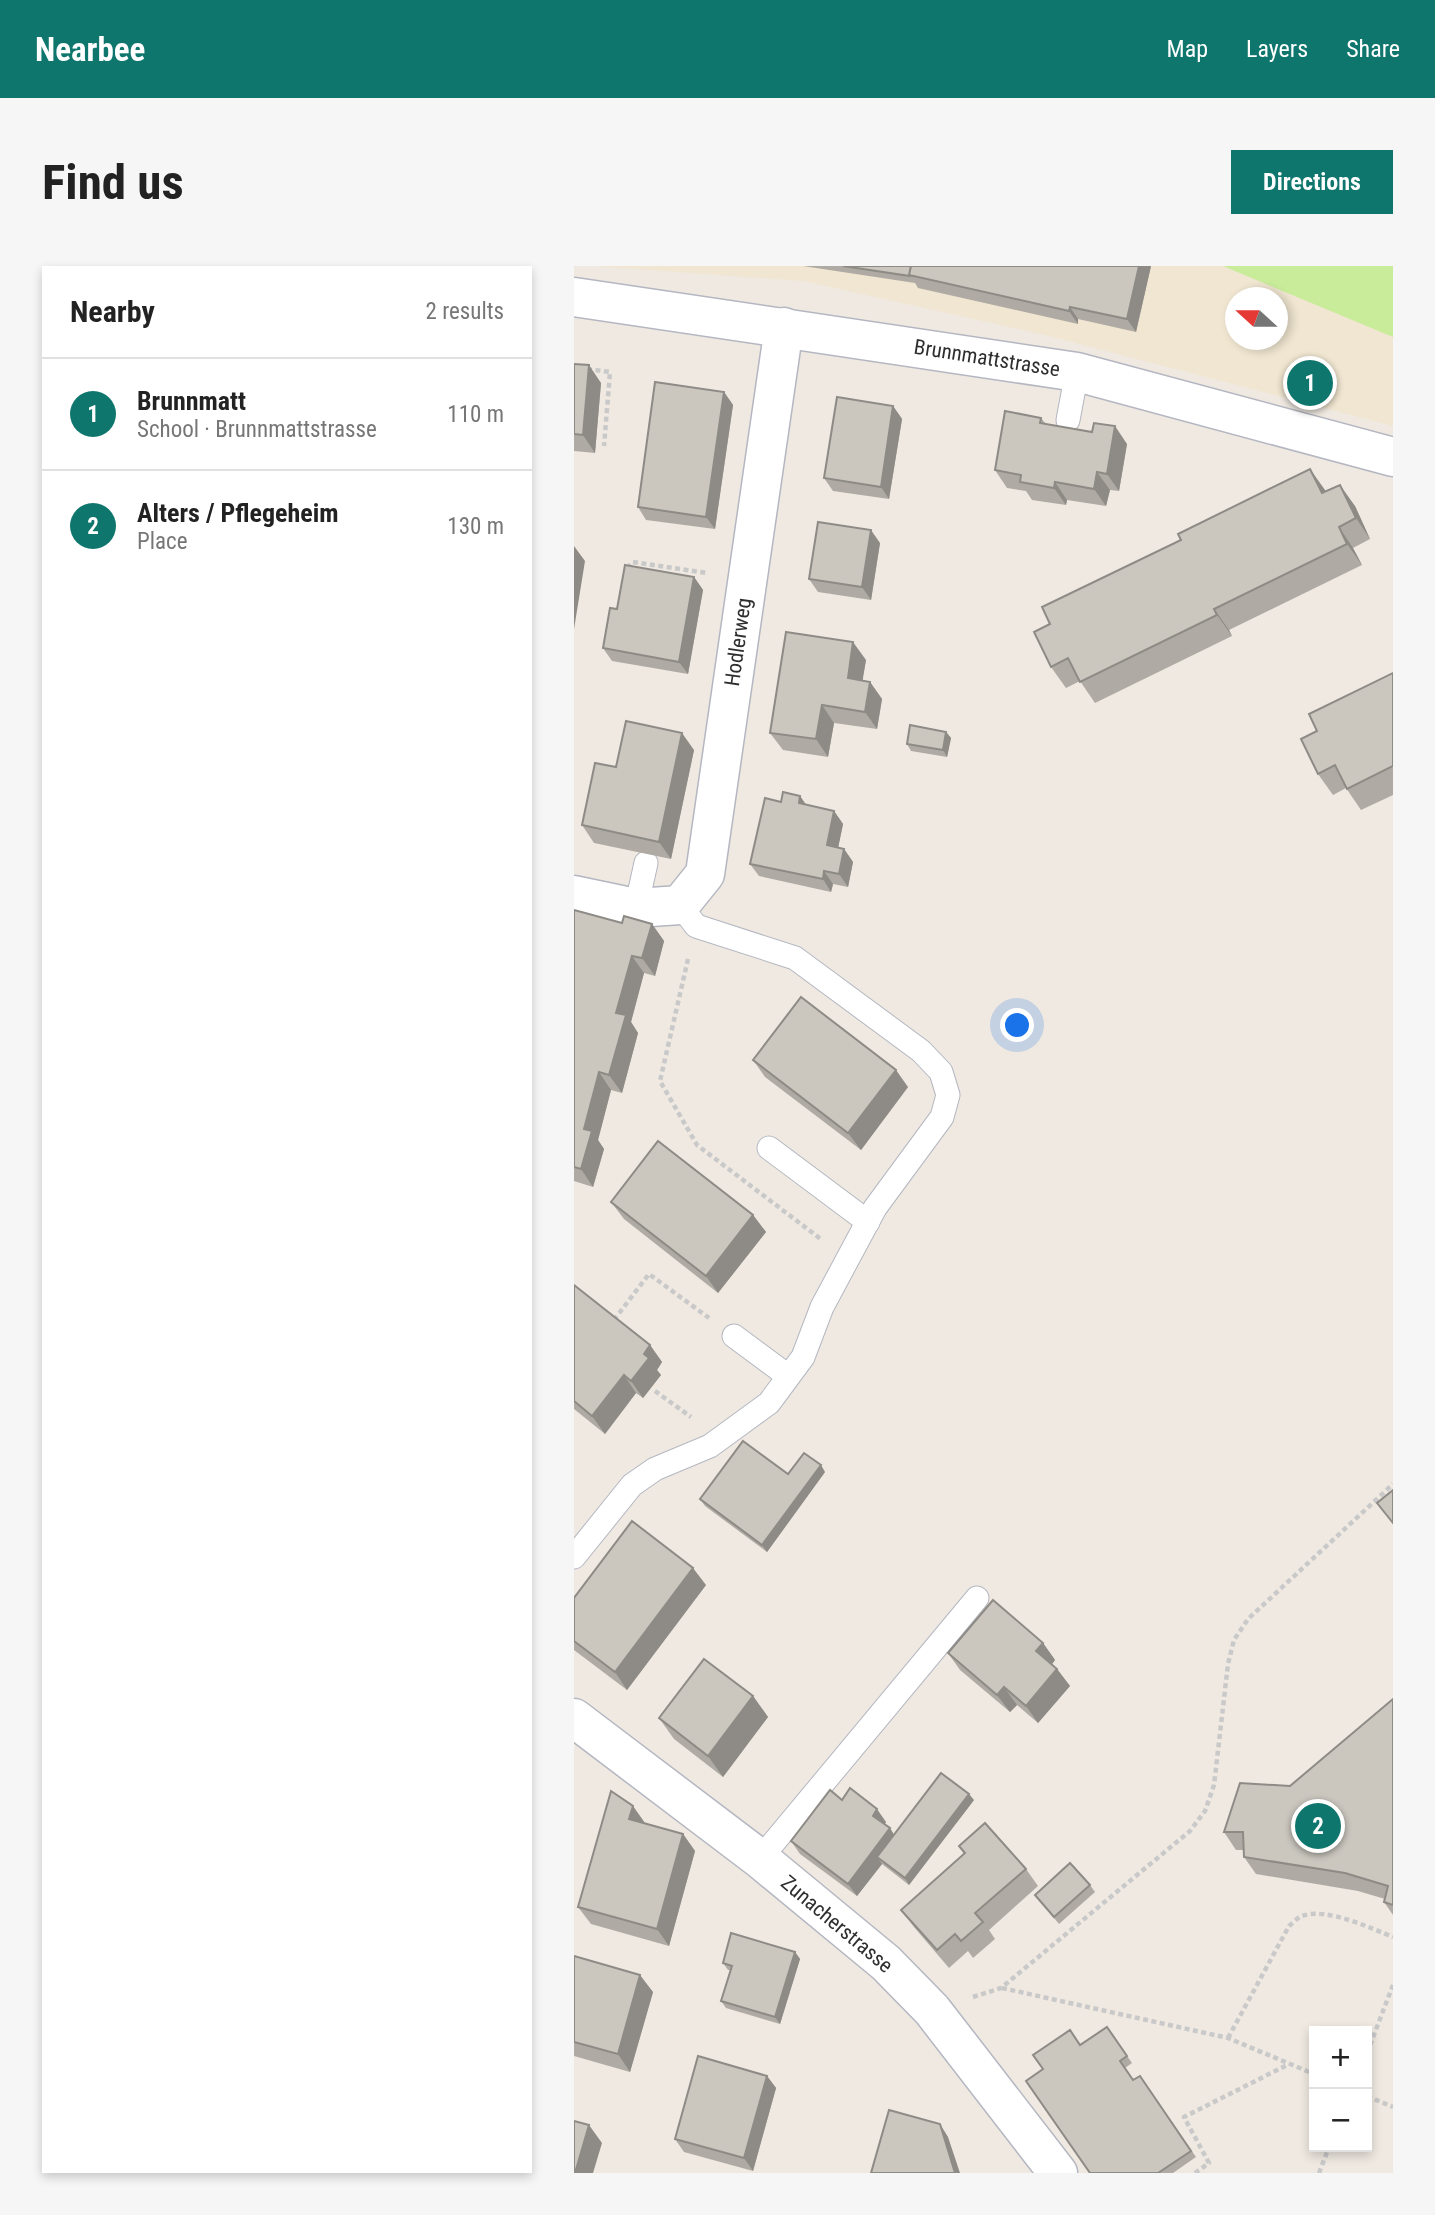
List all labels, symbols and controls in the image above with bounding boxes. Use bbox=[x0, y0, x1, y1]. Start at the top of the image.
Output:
text: Nearbee bbox=[35, 30, 145, 69]
text: Map bbox=[1167, 35, 1208, 63]
text: Layers bbox=[1246, 35, 1308, 63]
text: Share bbox=[1346, 35, 1400, 63]
button: Directions bbox=[1231, 150, 1393, 214]
text: Find us bbox=[42, 154, 184, 211]
north arrow bbox=[1225, 287, 1288, 350]
text: Nearby bbox=[70, 294, 155, 329]
text: 2 results bbox=[426, 298, 504, 325]
street label: Brunnmattstrasse bbox=[912, 335, 1062, 381]
pin: 1 bbox=[1287, 357, 1333, 409]
text: Brunnmatt bbox=[137, 386, 246, 416]
text: 1 bbox=[87, 401, 99, 428]
text: 110 m bbox=[447, 401, 504, 428]
text: School · Brunnmattstrasse bbox=[137, 416, 377, 443]
text: Alters / Pflegeheim bbox=[137, 498, 339, 528]
text: 2 bbox=[87, 513, 99, 540]
text: 130 m bbox=[447, 513, 504, 540]
text: Place bbox=[137, 528, 187, 555]
street label: Hodlerweg bbox=[720, 596, 756, 688]
your location bbox=[1000, 1008, 1034, 1042]
pin: 2 bbox=[1295, 1800, 1341, 1852]
street label: Zunacherstrasse bbox=[776, 1870, 898, 1978]
map controls bbox=[1309, 2026, 1372, 2152]
button: + bbox=[1309, 2026, 1372, 2089]
button: − bbox=[1309, 2089, 1372, 2152]

